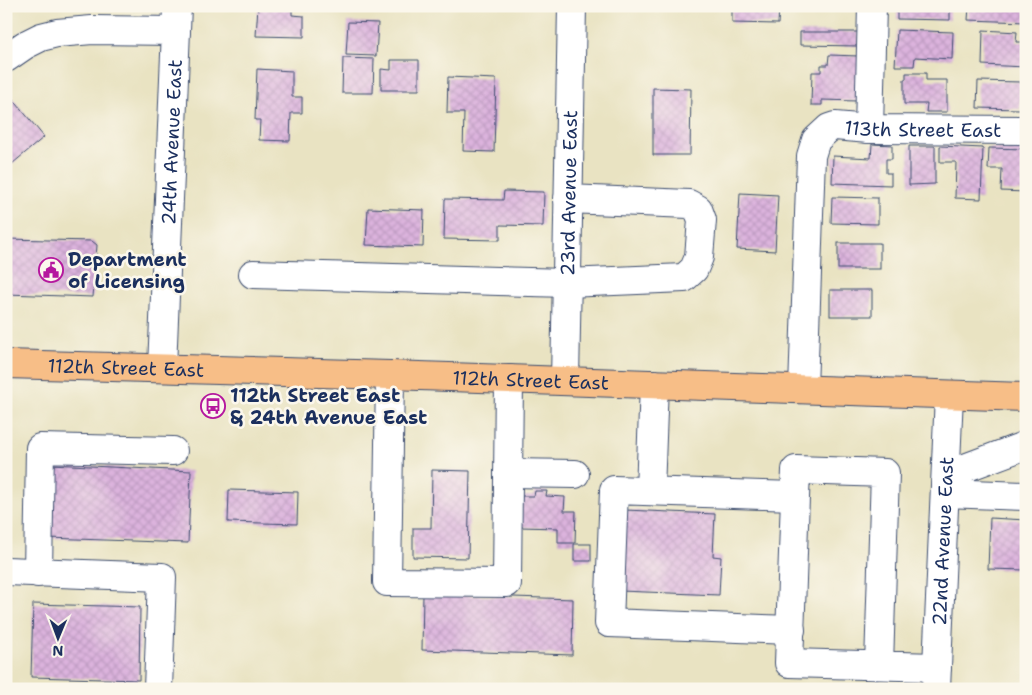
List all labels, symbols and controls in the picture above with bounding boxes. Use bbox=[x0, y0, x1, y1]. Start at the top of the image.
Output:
street label: 24th Avenue East bbox=[155, 59, 187, 226]
street label: 23rd Avenue East bbox=[554, 110, 583, 276]
street label: 113th Street East bbox=[844, 114, 1001, 142]
place label: Department of Licensing bbox=[68, 247, 187, 294]
public building icon: Department of Licensing bbox=[38, 257, 64, 283]
street label: 112th Street East bbox=[47, 353, 205, 382]
street label: 112th Street East bbox=[452, 365, 609, 395]
place label: 112th Street East & 24th Avenue East bbox=[230, 383, 427, 430]
bus stop icon: 112th Street East & 24th Avenue East bbox=[200, 393, 226, 419]
street label: 22nd Avenue East bbox=[926, 456, 959, 626]
north arrow bbox=[32, 612, 82, 662]
text: N bbox=[52, 642, 63, 660]

